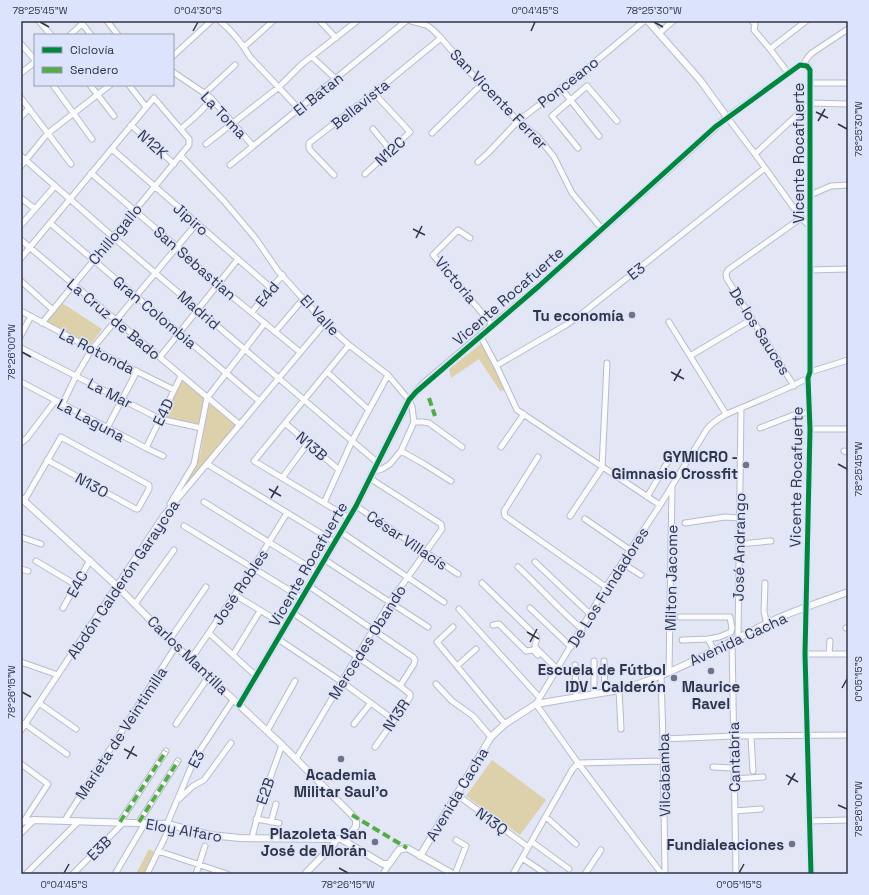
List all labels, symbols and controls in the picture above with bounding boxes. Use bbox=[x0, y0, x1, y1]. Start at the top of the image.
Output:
text: 78°25'45"W bbox=[12, 4, 68, 17]
text: 0°04'30"S bbox=[174, 4, 222, 17]
text: 0°04'45"S bbox=[511, 4, 559, 17]
text: 78°25'30"W bbox=[626, 4, 682, 17]
legend bbox=[34, 34, 174, 86]
text: Ciclovía bbox=[70, 42, 114, 58]
street label: San Vicente Ferrer bbox=[446, 45, 552, 153]
street label: Ponceano bbox=[534, 52, 602, 112]
text: Sendero bbox=[70, 62, 118, 78]
street label: El Batan bbox=[289, 68, 347, 120]
street label: Bellavista bbox=[327, 75, 393, 133]
street label: Vicente Rocafuerte bbox=[789, 82, 808, 223]
street label: La Toma bbox=[197, 87, 251, 143]
text: 78°25'30"W bbox=[852, 101, 865, 157]
street label: N12K bbox=[134, 125, 172, 163]
street label: N12C bbox=[371, 132, 409, 170]
street label: Jipiro bbox=[169, 199, 213, 239]
street label: Chillogallo bbox=[84, 200, 146, 268]
street label: San Sebastian bbox=[150, 222, 240, 304]
street label: Vicente Rocafuerte bbox=[449, 243, 567, 349]
street label: Victoria bbox=[431, 253, 481, 308]
street label: E3 bbox=[623, 258, 649, 284]
street label: Gran Colombia bbox=[109, 271, 201, 353]
street label: La Cruz de Bado bbox=[63, 274, 165, 364]
street label: E4d bbox=[251, 277, 283, 311]
street label: De los Sauces bbox=[725, 284, 795, 378]
street label: Madrid bbox=[174, 286, 224, 334]
street label: El Valle bbox=[296, 290, 344, 340]
place label: Tu economía bbox=[533, 306, 624, 325]
marker: Tu economía bbox=[627, 310, 637, 320]
text: 78°26'00"W bbox=[5, 324, 18, 380]
street label: La Rotonda bbox=[56, 324, 138, 378]
street label: La Mar bbox=[84, 374, 136, 412]
street label: La Laguna bbox=[54, 394, 128, 446]
street label: E4D bbox=[148, 395, 178, 429]
street label: Vicente Rocafuerte bbox=[785, 406, 807, 548]
street label: N13B bbox=[292, 427, 332, 465]
text: 78°25'45"W bbox=[852, 441, 865, 497]
place label: GYMICRO - Gimnasio Crossfit bbox=[612, 447, 738, 483]
marker: GYMICRO - Gimnasio Crossfit bbox=[741, 460, 751, 470]
street label: N13O bbox=[72, 468, 112, 502]
street label: José Andrango bbox=[729, 493, 749, 601]
street label: Abdón Calderón Garaycoa bbox=[63, 496, 184, 662]
street label: Vicente Rocafuerte bbox=[265, 498, 352, 630]
street label: César Villacís bbox=[363, 506, 451, 574]
street label: De Los Fundadores bbox=[564, 524, 653, 650]
street label: Milton Jacome bbox=[661, 525, 681, 631]
street label: José Robles bbox=[208, 545, 272, 628]
street label: E4C bbox=[62, 567, 92, 601]
street label: Mercedes Obando bbox=[324, 581, 410, 703]
street label: Avenida Cacha bbox=[686, 608, 790, 670]
street label: Carlos Mantilla bbox=[143, 611, 233, 699]
text: 0°05'15"S bbox=[852, 656, 865, 702]
place label: Escuela de Fútbol IDV - Calderón bbox=[538, 660, 666, 696]
street label: Marieta de Veintimilla bbox=[71, 663, 171, 803]
text: 78°26'15"W bbox=[5, 665, 18, 719]
marker: Maurice Ravel bbox=[706, 666, 716, 676]
marker: Escuela de Fútbol IDV - Calderón bbox=[669, 673, 679, 683]
place label: Maurice Ravel bbox=[682, 677, 740, 713]
street label: N13R bbox=[378, 695, 414, 735]
street label: Cantabria bbox=[724, 721, 744, 792]
street label: Vilcabamba bbox=[654, 733, 674, 817]
street label: Avenida Cacha bbox=[422, 743, 493, 844]
street label: E3 bbox=[184, 747, 208, 771]
marker: Academia Militar Saul'o bbox=[336, 754, 346, 764]
place label: Academia Militar Saul'o bbox=[294, 765, 388, 801]
street label: E2B bbox=[252, 775, 278, 807]
text: 78°26'00"W bbox=[852, 781, 865, 837]
street label: N13Q bbox=[472, 803, 512, 839]
street label: Eloy Alfaro bbox=[144, 814, 224, 846]
place label: Plazoleta San José de Morán bbox=[261, 824, 367, 860]
street label: E3B bbox=[83, 832, 115, 864]
place label: Fundialeaciones bbox=[666, 835, 784, 854]
marker: Plazoleta San José de Morán bbox=[370, 837, 380, 847]
marker: Fundialeaciones bbox=[787, 839, 797, 849]
text: 0°04'45"S bbox=[40, 878, 88, 891]
text: 78°26'15"W bbox=[321, 878, 375, 891]
text: 0°05'15"S bbox=[716, 878, 762, 891]

